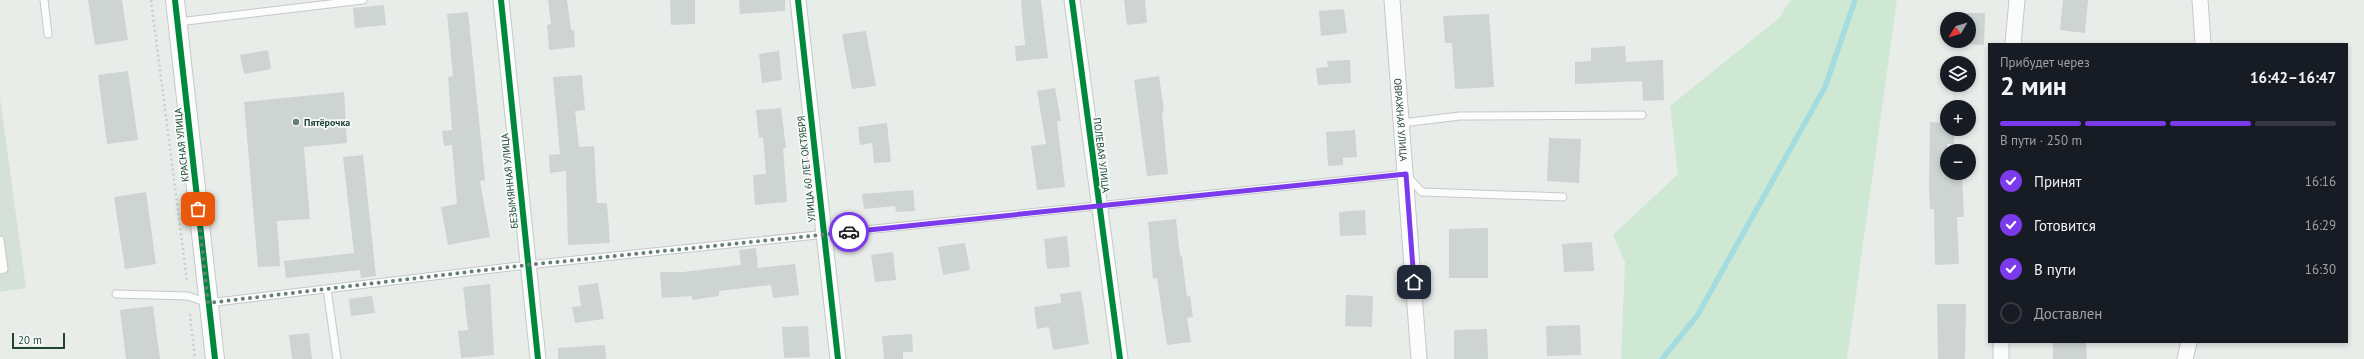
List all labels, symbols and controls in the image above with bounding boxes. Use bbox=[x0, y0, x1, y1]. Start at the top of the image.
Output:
north arrow bbox=[1940, 12, 1976, 48]
map controls bbox=[1940, 12, 1976, 180]
text: Прибудет через bbox=[2000, 54, 2090, 71]
button: layers bbox=[1940, 56, 1976, 92]
text: 16:42–16:47 bbox=[2250, 68, 2336, 87]
text: 2 мин bbox=[2000, 69, 2067, 102]
street label: ОВРАЖНАЯ УЛИЦА bbox=[1391, 78, 1410, 162]
button: + bbox=[1940, 100, 1976, 136]
street label: КРАСНАЯ УЛИЦА bbox=[171, 107, 192, 182]
street label: УЛИЦА 60 ЛЕТ ОКТЯБРЯ bbox=[794, 115, 819, 223]
place label: Пятёрочка bbox=[304, 116, 350, 129]
marker: Пятёрочка bbox=[291, 117, 301, 127]
street label: ПОЛЕВАЯ УЛИЦА bbox=[1090, 117, 1113, 194]
street label: БЕЗЫМЯННАЯ УЛИЦА bbox=[498, 132, 521, 229]
text: В пути · 250 m bbox=[2000, 132, 2082, 149]
button: − bbox=[1940, 144, 1976, 180]
icon: check bbox=[2000, 170, 2022, 192]
text: Принят bbox=[2034, 172, 2081, 191]
text: 16:16 bbox=[2305, 173, 2336, 190]
pin bbox=[181, 192, 215, 226]
icon: bag bbox=[187, 198, 209, 220]
courier bbox=[829, 212, 869, 252]
icon: check bbox=[2000, 214, 2022, 236]
text: Готовится bbox=[2034, 216, 2096, 235]
text: 16:29 bbox=[2305, 217, 2336, 234]
icon: car bbox=[838, 221, 860, 243]
icon: check bbox=[2000, 258, 2022, 280]
text: В пути bbox=[2034, 260, 2076, 279]
text: 16:30 bbox=[2305, 261, 2336, 278]
pin bbox=[1397, 265, 1431, 299]
icon: home bbox=[1403, 271, 1425, 293]
text: Доставлен bbox=[2034, 304, 2102, 323]
scale bar bbox=[12, 331, 65, 350]
text: 20 m bbox=[18, 333, 42, 347]

